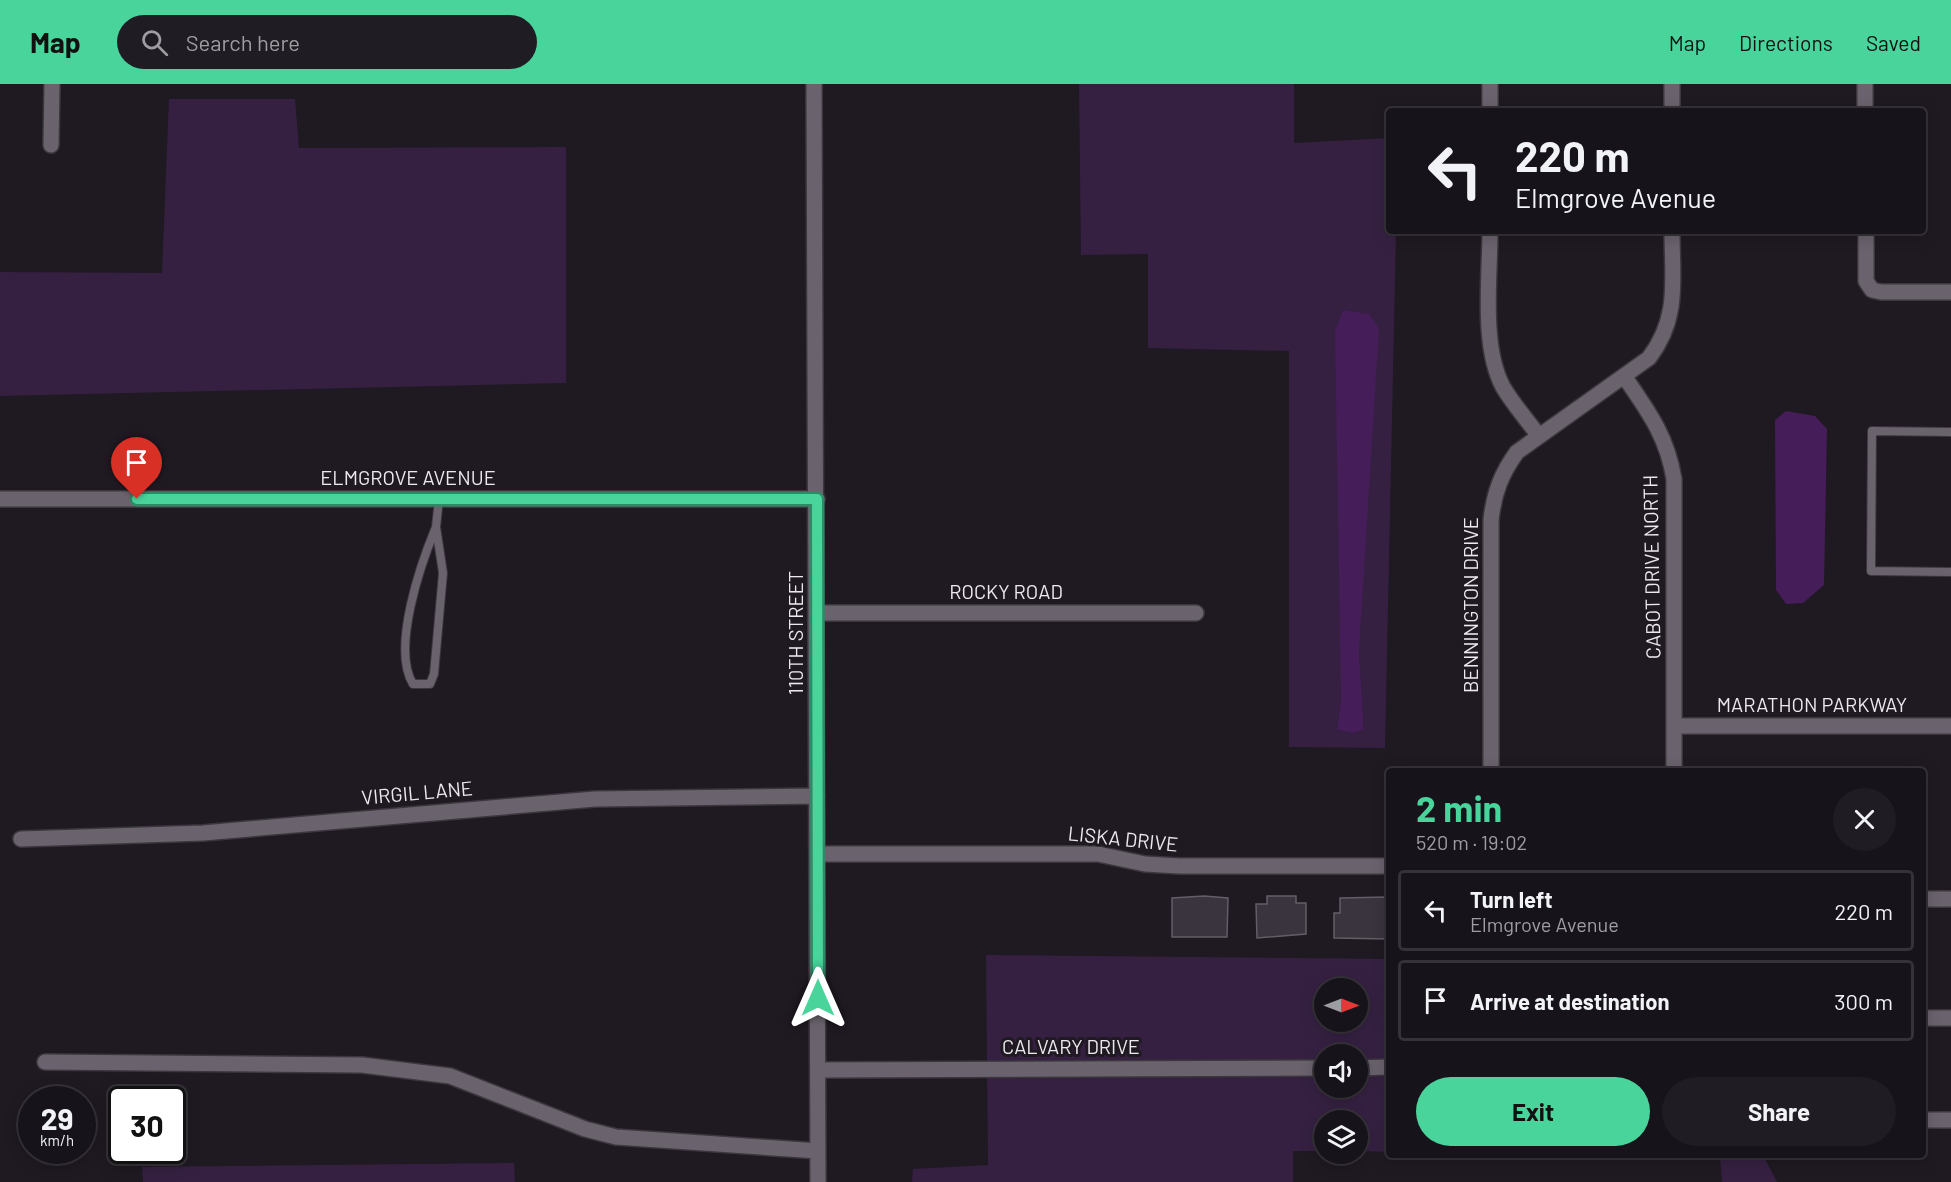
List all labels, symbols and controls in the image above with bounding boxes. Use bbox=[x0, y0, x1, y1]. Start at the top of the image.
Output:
search box bbox=[117, 15, 537, 69]
text: Map bbox=[30, 25, 81, 59]
icon: search bbox=[138, 26, 171, 59]
text: Search here bbox=[186, 29, 300, 55]
text: Map bbox=[1669, 30, 1706, 55]
text: Directions bbox=[1739, 30, 1833, 55]
text: Saved bbox=[1866, 30, 1921, 55]
text: 220 m bbox=[1515, 130, 1629, 180]
icon: left bbox=[1416, 132, 1494, 210]
text: Elmgrove Avenue bbox=[1515, 181, 1716, 213]
pin bbox=[111, 437, 162, 499]
icon: arrive bbox=[120, 446, 153, 479]
street label: ELMGROVE AVENUE bbox=[320, 465, 496, 489]
street label: CABOT DRIVE NORTH bbox=[1637, 475, 1665, 659]
street label: BENNINGTON DRIVE bbox=[1458, 517, 1482, 693]
street label: 110TH STREET bbox=[783, 571, 807, 695]
street label: ROCKY ROAD bbox=[949, 579, 1063, 603]
street label: MARATHON PARKWAY bbox=[1717, 692, 1907, 716]
street label: VIRGIL LANE bbox=[360, 775, 474, 809]
text: 2 min bbox=[1416, 786, 1502, 829]
button: close bbox=[1833, 788, 1896, 851]
street label: LISKA DRIVE bbox=[1067, 820, 1179, 856]
text: 520 m · 19:02 bbox=[1416, 830, 1527, 854]
text: Turn left bbox=[1470, 886, 1553, 912]
icon: left bbox=[1419, 894, 1452, 927]
text: 220 m bbox=[1834, 898, 1893, 924]
text: Elmgrove Avenue bbox=[1470, 912, 1619, 936]
position arrow bbox=[786, 966, 850, 1030]
north arrow bbox=[1314, 978, 1368, 1032]
map controls bbox=[1314, 978, 1368, 1164]
icon: arrive bbox=[1419, 984, 1452, 1017]
text: Arrive at destination bbox=[1470, 988, 1669, 1014]
text: 300 m bbox=[1834, 988, 1893, 1014]
street label: CALVARY DRIVE bbox=[1002, 1034, 1140, 1058]
button: sound bbox=[1314, 1044, 1368, 1098]
button: Exit bbox=[1416, 1077, 1650, 1146]
button: Share bbox=[1662, 1077, 1896, 1146]
speed limit sign: 30 bbox=[108, 1086, 186, 1164]
text: 29 bbox=[41, 1100, 73, 1136]
button: layers bbox=[1314, 1110, 1368, 1164]
text: km/h bbox=[40, 1131, 74, 1149]

